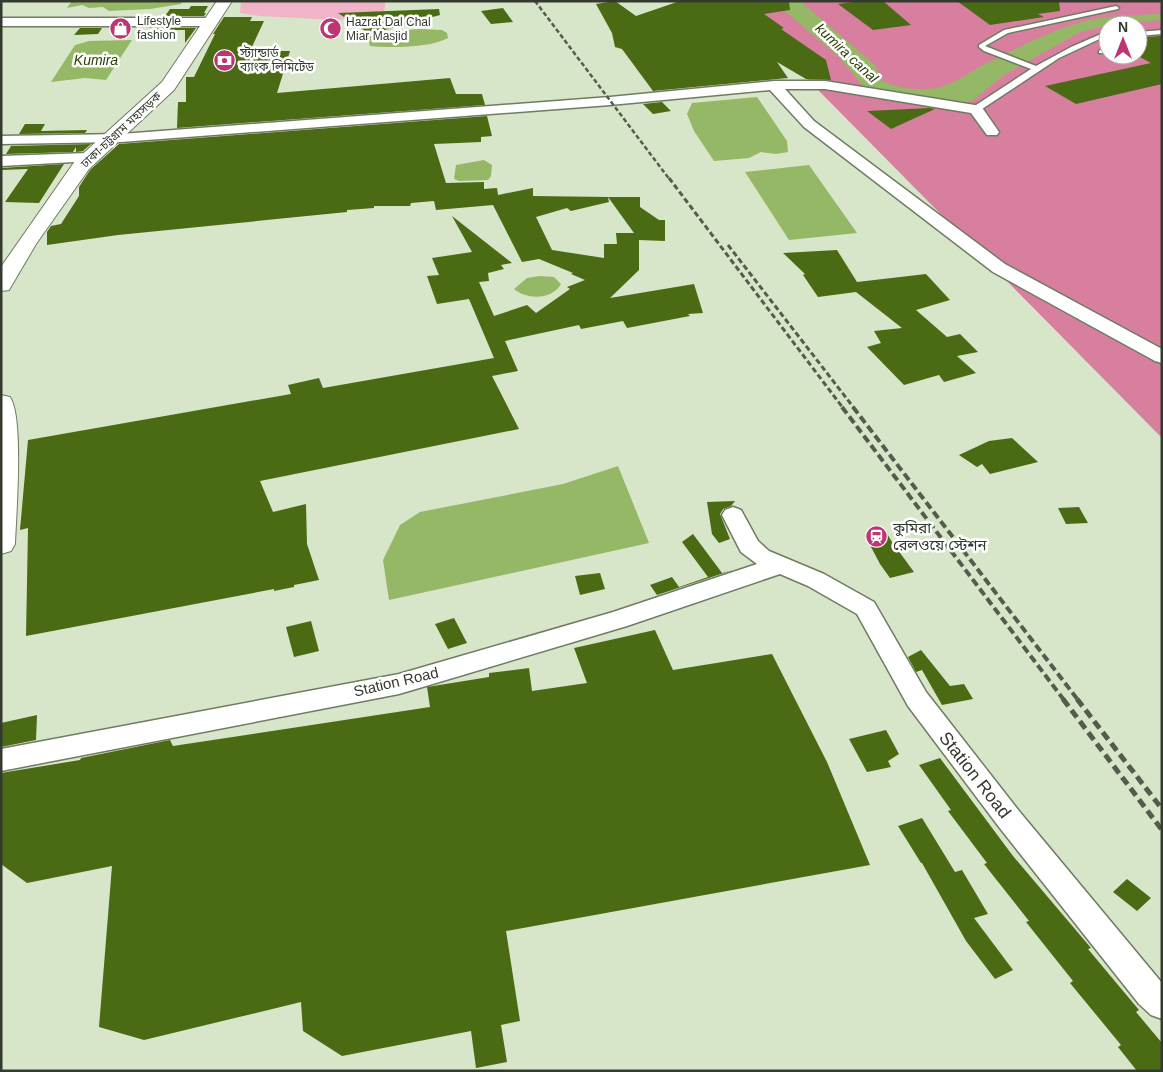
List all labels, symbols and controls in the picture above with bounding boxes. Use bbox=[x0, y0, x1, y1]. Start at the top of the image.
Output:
place label: Lifestyle fashion bbox=[137, 14, 181, 42]
place label: Hazrat Dal Chal Miar Masjid bbox=[346, 15, 431, 43]
north arrow bbox=[1098, 15, 1148, 65]
shop icon: Lifestyle fashion bbox=[109, 16, 133, 40]
mosque icon: Hazrat Dal Chal Miar Masjid bbox=[318, 17, 342, 41]
text: N bbox=[1118, 19, 1128, 35]
water label: kumira canal bbox=[813, 20, 882, 87]
place label: স্ট্যান্ডার্ড ব্যাংক লিমিটেড bbox=[239, 45, 314, 74]
bank icon: স্ট্যান্ডার্ড ব্যাংক লিমিটেড bbox=[212, 48, 236, 72]
water label: Kumira bbox=[74, 52, 118, 68]
street label: ঢাকা-চট্টগ্রাম মহাসড়ক bbox=[77, 88, 164, 171]
place label: কুমিরা রেলওয়ে স্টেশন bbox=[892, 519, 988, 553]
station icon: কুমিরা রেলওয়ে স্টেশন bbox=[865, 525, 889, 549]
street label: Station Road bbox=[352, 663, 440, 700]
street label: Station Road bbox=[935, 728, 1015, 822]

